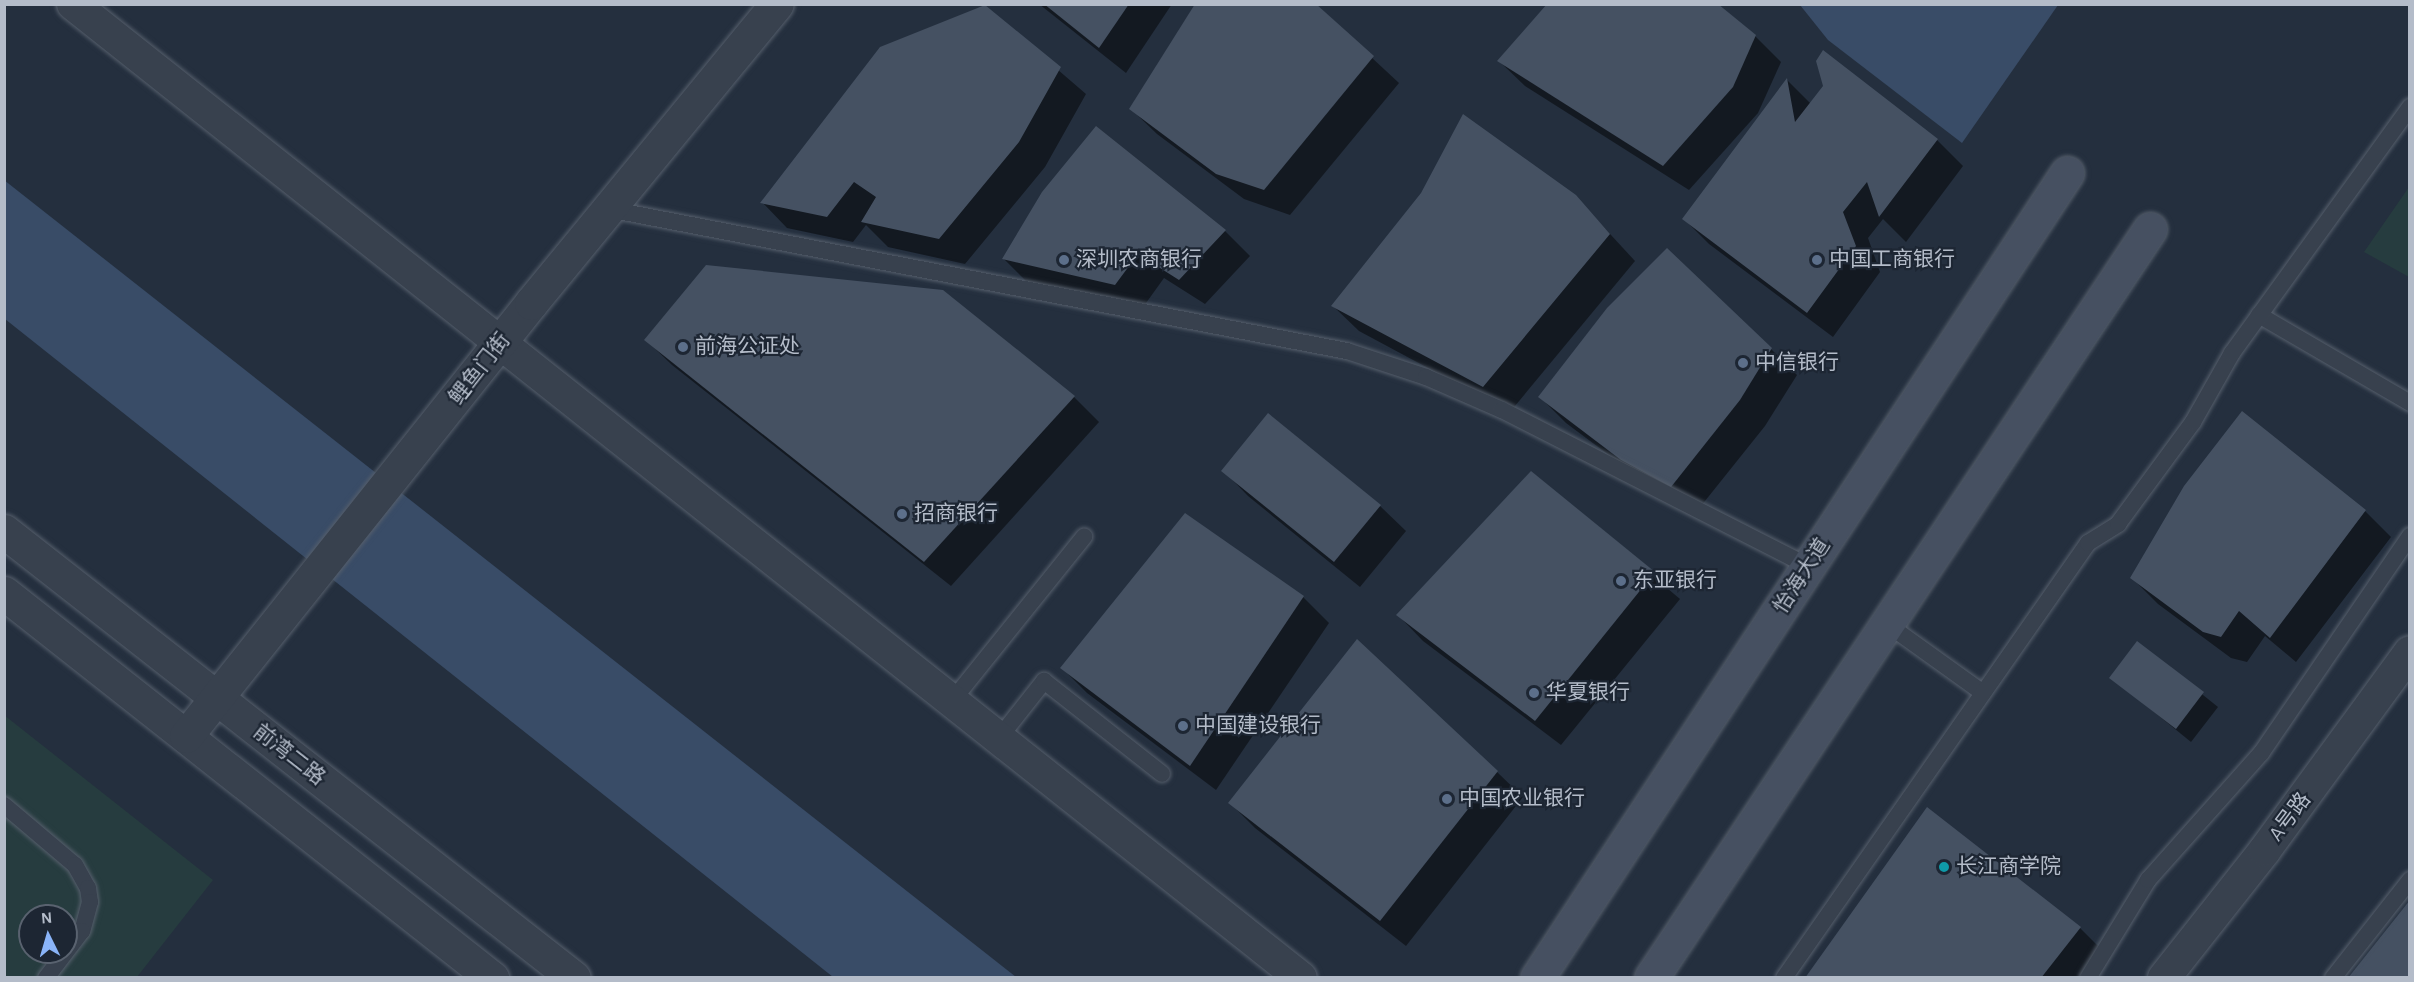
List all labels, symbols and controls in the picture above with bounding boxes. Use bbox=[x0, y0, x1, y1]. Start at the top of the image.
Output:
place label: 深圳农商银行 bbox=[1076, 247, 1202, 273]
place label: 中国工商银行 bbox=[1829, 247, 1955, 273]
marker: 深圳农商银行 bbox=[1057, 253, 1071, 267]
marker: 中国工商银行 bbox=[1810, 253, 1824, 267]
street label: 鲤鱼门街 bbox=[444, 328, 516, 410]
place label: 前海公证处 bbox=[695, 334, 800, 360]
marker: 前海公证处 bbox=[676, 340, 690, 354]
place label: 中信银行 bbox=[1755, 350, 1839, 376]
marker: 中信银行 bbox=[1736, 356, 1750, 370]
place label: 招商银行 bbox=[914, 501, 998, 527]
marker: 招商银行 bbox=[895, 507, 909, 521]
street label: 怡海大道 bbox=[1769, 534, 1835, 618]
place label: 东亚银行 bbox=[1633, 568, 1717, 594]
marker: 东亚银行 bbox=[1614, 574, 1628, 588]
place label: 华夏银行 bbox=[1546, 680, 1630, 706]
marker: 华夏银行 bbox=[1527, 686, 1541, 700]
place label: 中国建设银行 bbox=[1195, 713, 1321, 739]
street label: 前湾二路 bbox=[248, 719, 330, 791]
marker: 中国建设银行 bbox=[1176, 719, 1190, 733]
place label: 中国农业银行 bbox=[1459, 786, 1585, 812]
street label: A号路 bbox=[2264, 788, 2316, 846]
marker: 中国农业银行 bbox=[1440, 792, 1454, 806]
place label: 长江商学院 bbox=[1956, 854, 2061, 880]
marker: 长江商学院 bbox=[1937, 860, 1951, 874]
north arrow bbox=[18, 904, 78, 964]
text: N bbox=[40, 910, 53, 927]

